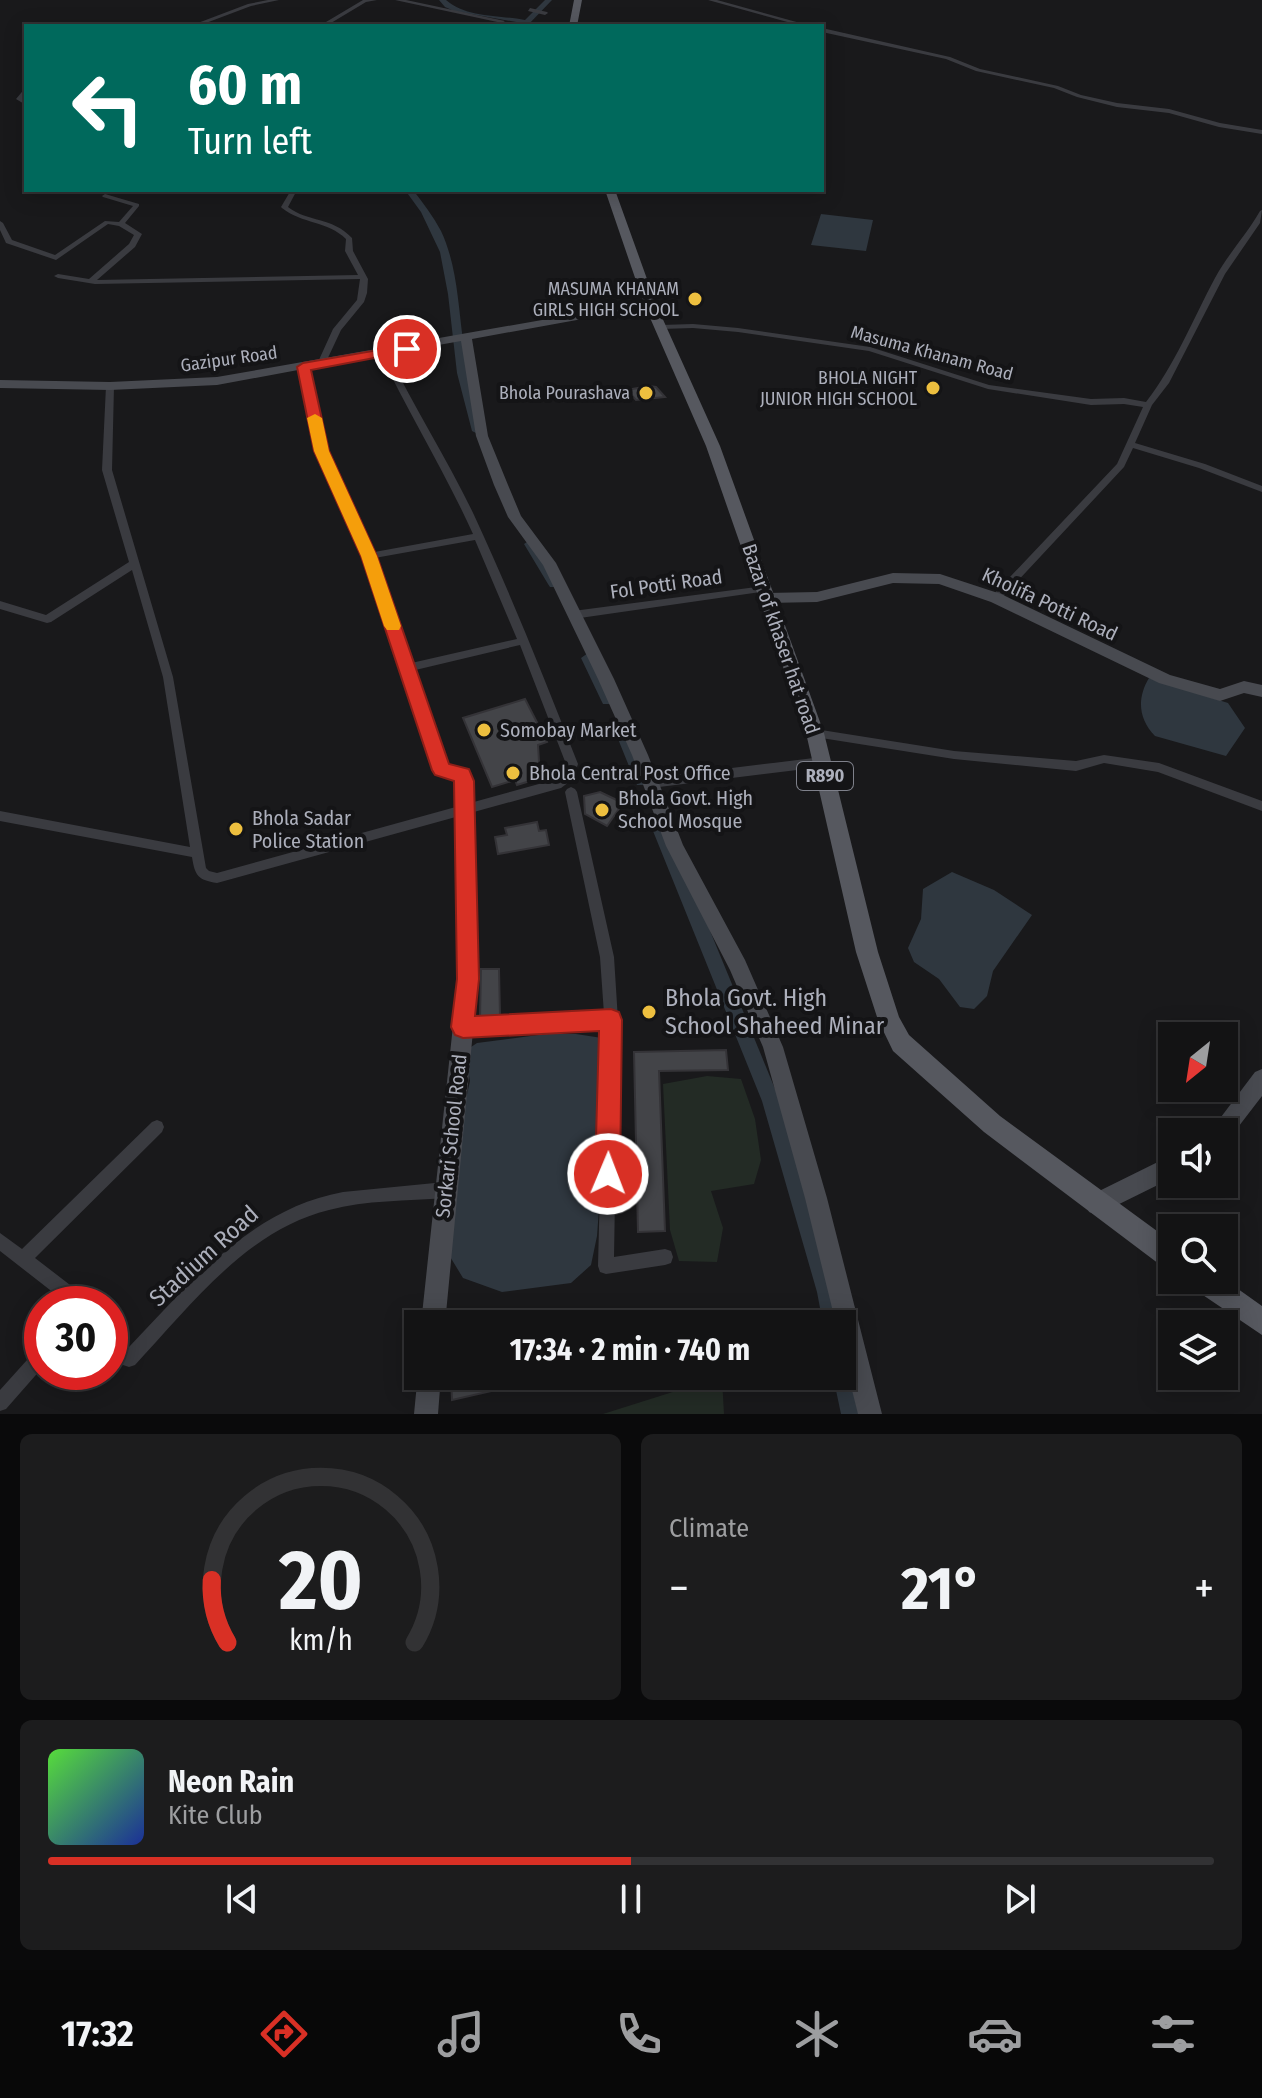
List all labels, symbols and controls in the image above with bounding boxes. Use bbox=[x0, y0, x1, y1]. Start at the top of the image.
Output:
text: 60 m bbox=[188, 52, 302, 119]
icon: left bbox=[56, 56, 160, 160]
text: Turn left bbox=[188, 120, 312, 164]
place label: MASUMA KHANAM GIRLS HIGH SCHOOL bbox=[533, 278, 679, 321]
marker: MASUMA KHANAM GIRLS HIGH SCHOOL bbox=[686, 290, 704, 308]
pin bbox=[373, 315, 441, 383]
street label: Masuma Khanam Road bbox=[848, 321, 1016, 385]
icon: arrive bbox=[385, 327, 429, 371]
street label: Gazipur Road bbox=[179, 341, 279, 377]
place label: BHOLA NIGHT JUNIOR HIGH SCHOOL bbox=[760, 367, 918, 410]
marker: BHOLA NIGHT JUNIOR HIGH SCHOOL bbox=[924, 379, 942, 397]
place label: Bhola Pourashava bbox=[499, 382, 630, 404]
marker: Bhola Pourashava bbox=[637, 384, 655, 402]
street label: Bazar of khaser hat road bbox=[737, 541, 825, 737]
street label: Kholifa Potti Road bbox=[978, 562, 1122, 646]
street label: Fol Potti Road bbox=[608, 564, 724, 604]
place label: Somobay Market bbox=[500, 718, 637, 742]
marker: Somobay Market bbox=[475, 721, 493, 739]
place label: Bhola Central Post Office bbox=[529, 761, 731, 785]
road number: R890 bbox=[797, 762, 853, 790]
marker: Bhola Central Post Office bbox=[504, 764, 522, 782]
place label: Bhola Govt. High School Mosque bbox=[618, 786, 753, 833]
marker: Bhola Govt. High School Mosque bbox=[593, 801, 611, 819]
place label: Bhola Sadar Police Station bbox=[252, 806, 364, 853]
marker: Bhola Sadar Police Station bbox=[227, 820, 245, 838]
place label: Bhola Govt. High School Shaheed Minar bbox=[665, 984, 885, 1040]
marker: Bhola Govt. High School Shaheed Minar bbox=[640, 1003, 658, 1021]
north arrow bbox=[1158, 1022, 1238, 1102]
map controls bbox=[1158, 1022, 1238, 1390]
street label: Sorkari School Road bbox=[430, 1053, 472, 1219]
button: sound bbox=[1158, 1118, 1238, 1198]
position arrow bbox=[566, 1132, 650, 1216]
street label: Stadium Road bbox=[144, 1200, 264, 1312]
button: search bbox=[1158, 1214, 1238, 1294]
speed limit sign: 30 bbox=[24, 1286, 128, 1390]
button: layers bbox=[1158, 1310, 1238, 1390]
text: 17:34 · 2 min · 740 m bbox=[510, 1332, 750, 1368]
text: Climate bbox=[669, 1513, 749, 1544]
text: 20 bbox=[278, 1531, 362, 1631]
text: 21° bbox=[901, 1553, 982, 1625]
text: − bbox=[669, 1562, 689, 1615]
text: + bbox=[1194, 1562, 1214, 1615]
text: km/h bbox=[289, 1623, 352, 1658]
text: Neon Rain bbox=[168, 1764, 294, 1800]
text: Kite Club bbox=[168, 1800, 263, 1831]
icon: previous bbox=[220, 1877, 264, 1921]
icon: pause bbox=[609, 1877, 653, 1921]
icon: next bbox=[998, 1877, 1042, 1921]
icon: directions bbox=[256, 2006, 312, 2062]
icon: music bbox=[433, 2006, 489, 2062]
icon: phone bbox=[611, 2006, 667, 2062]
icon: climate bbox=[789, 2006, 845, 2062]
icon: car bbox=[967, 2006, 1023, 2062]
icon: filters bbox=[1145, 2006, 1201, 2062]
text: 17:32 bbox=[61, 2012, 134, 2056]

